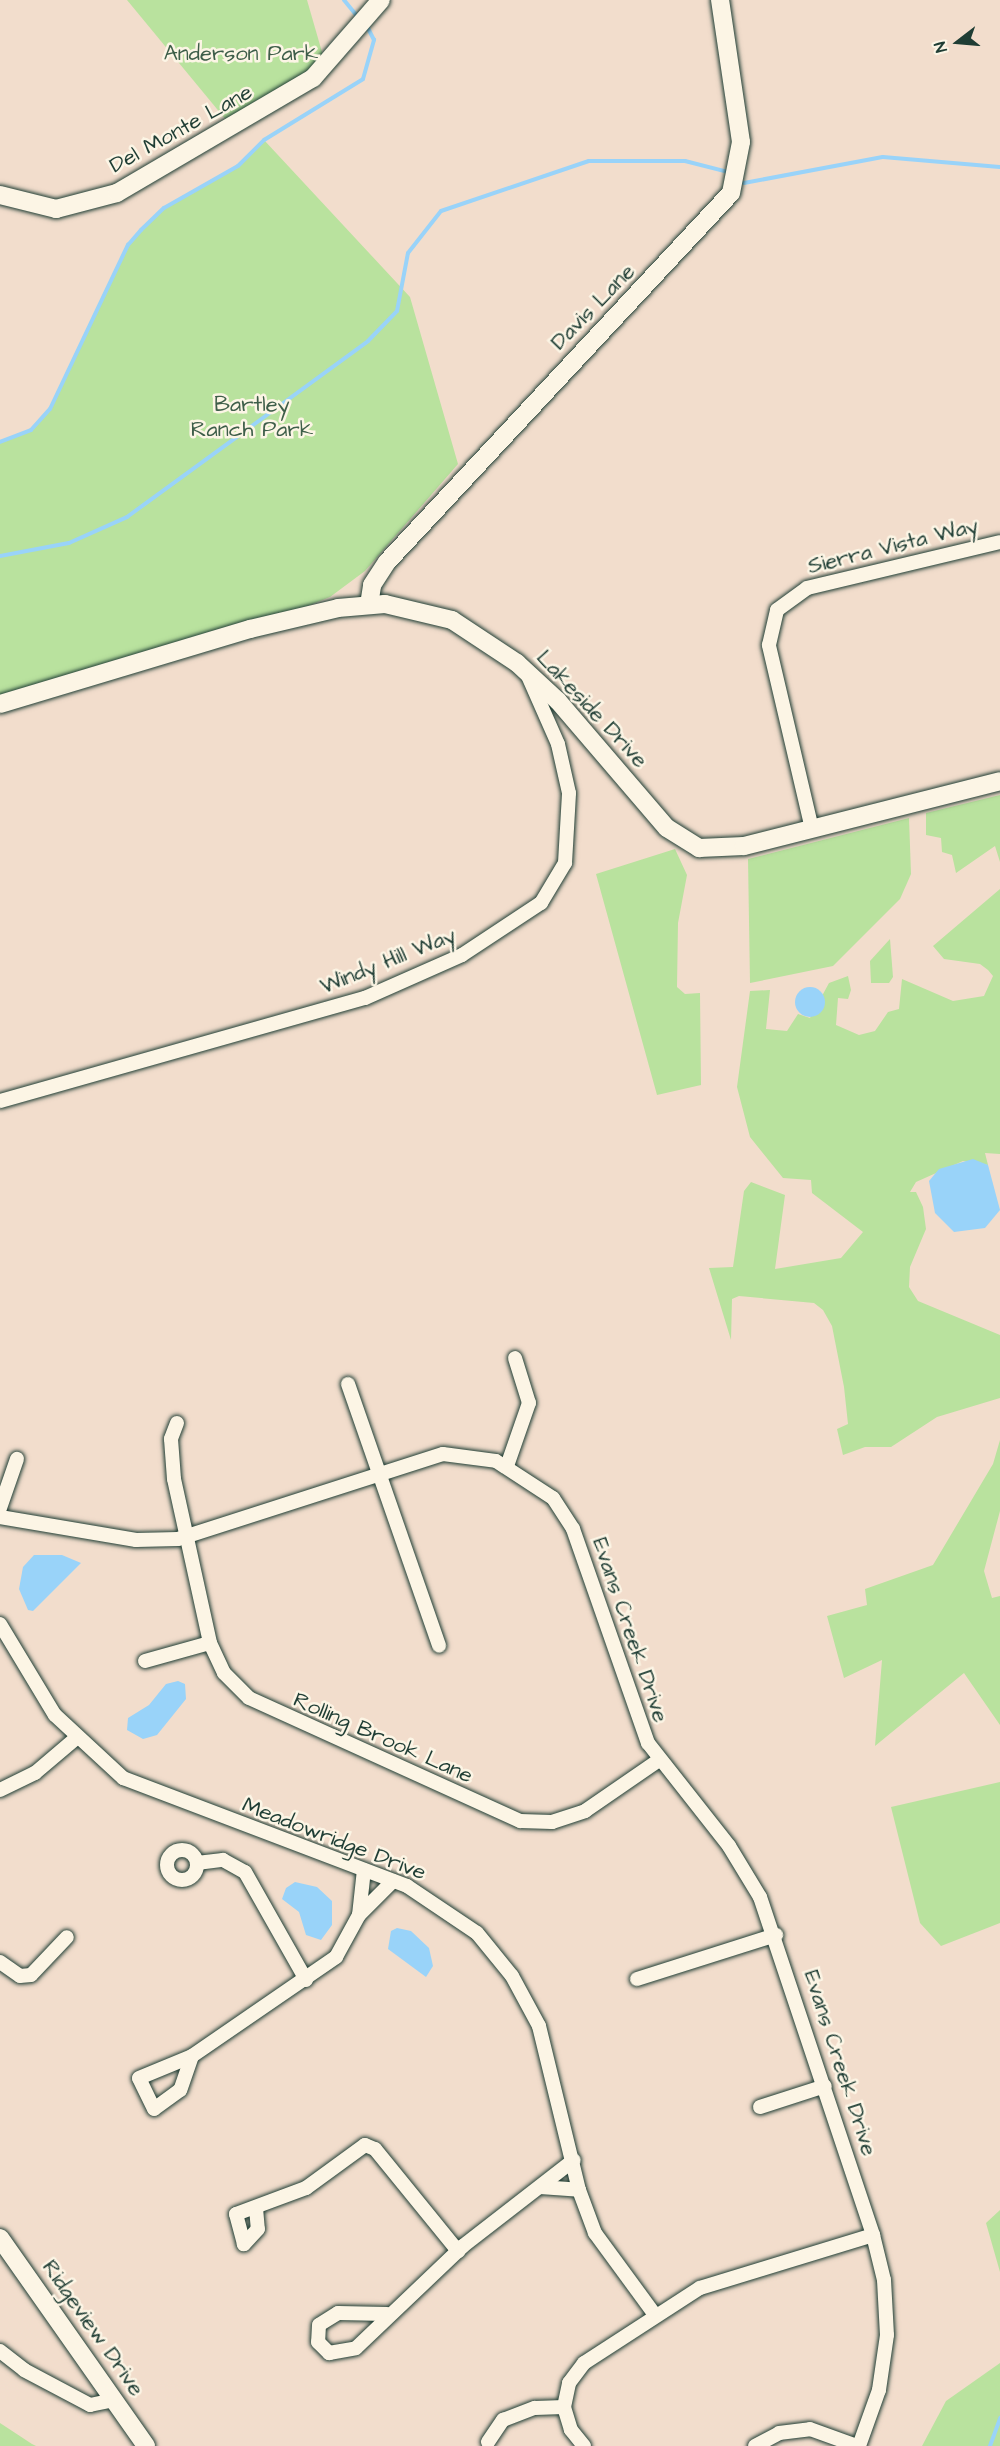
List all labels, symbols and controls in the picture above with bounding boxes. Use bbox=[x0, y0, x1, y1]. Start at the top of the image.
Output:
north arrow bbox=[928, 12, 988, 72]
text: N bbox=[929, 39, 953, 55]
park label: Anderson Park bbox=[164, 41, 318, 67]
street label: Del Monte Lane bbox=[105, 79, 257, 179]
street label: Davis Lane bbox=[546, 258, 640, 356]
park label: Bartley Ranch Park bbox=[191, 391, 313, 442]
street label: Sierra Vista Way bbox=[805, 512, 981, 580]
street label: Lakeside Drive bbox=[531, 645, 653, 773]
street label: Windy Hill Way bbox=[317, 922, 459, 1000]
street label: Evans Creek Drive bbox=[586, 1534, 674, 1726]
street label: Rolling Brook Lane bbox=[289, 1687, 477, 1789]
street label: Meadowridge Drive bbox=[238, 1792, 430, 1886]
street label: Evans Creek Drive bbox=[798, 1967, 882, 2159]
street label: Ridgeview Drive bbox=[36, 2255, 150, 2401]

